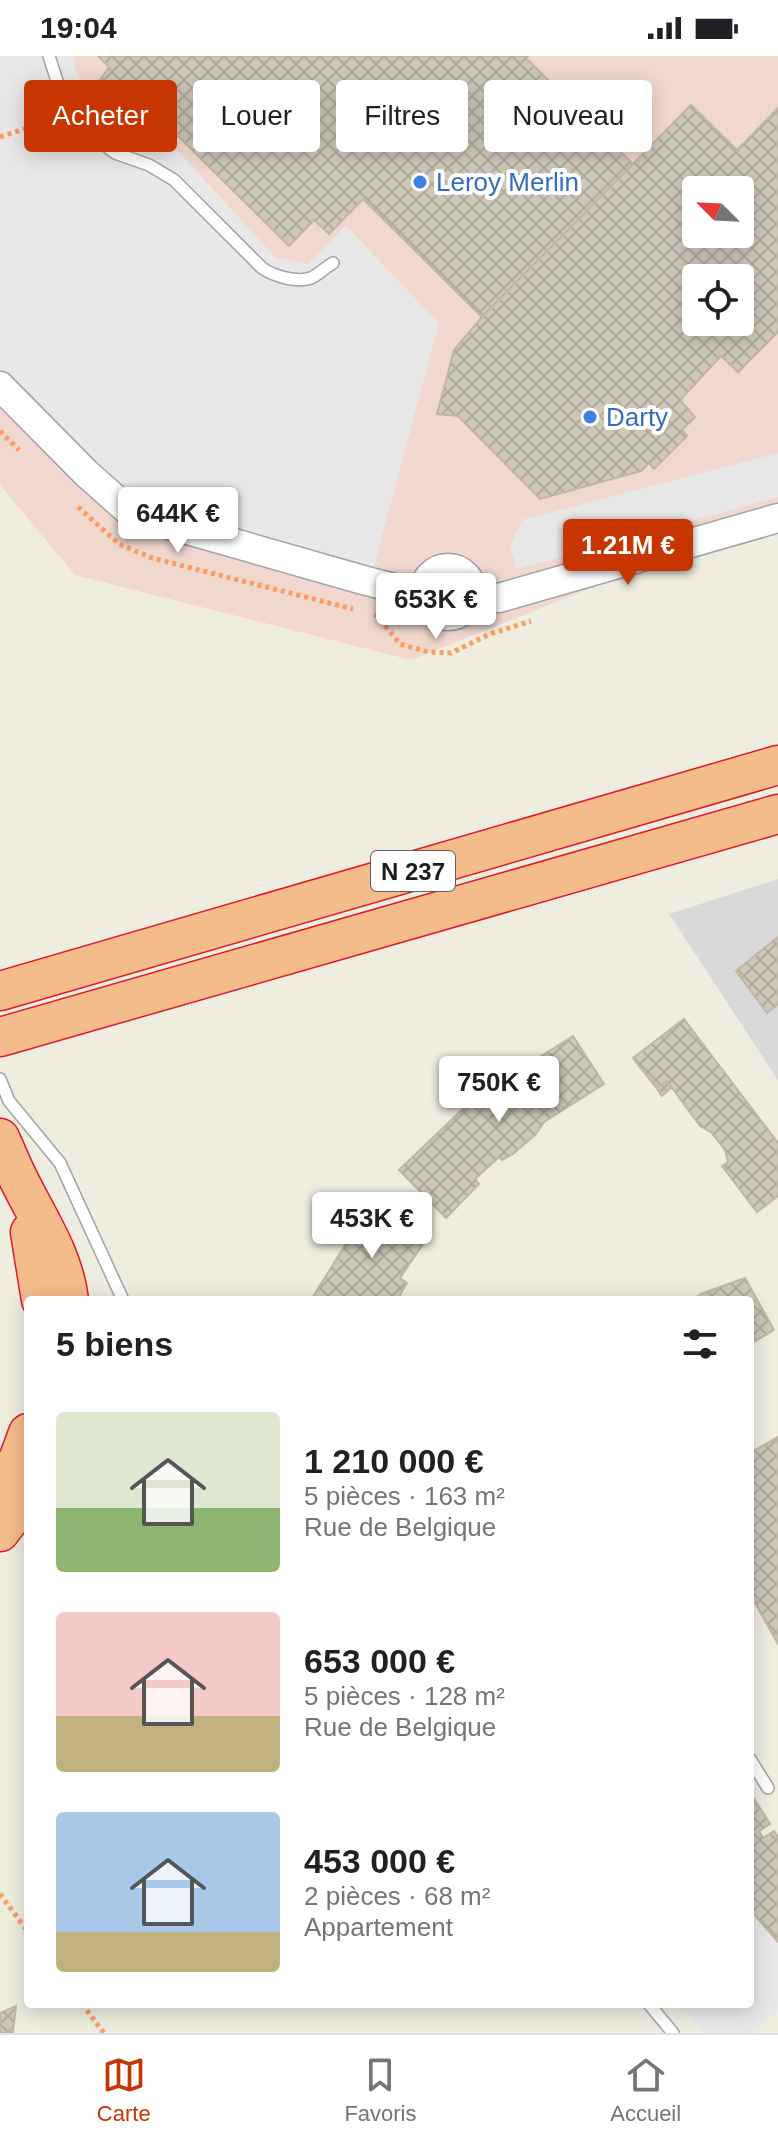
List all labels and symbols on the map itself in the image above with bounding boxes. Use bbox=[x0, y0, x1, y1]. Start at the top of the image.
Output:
place label: Leroy Merlin bbox=[436, 167, 579, 197]
marker: Leroy Merlin bbox=[411, 173, 429, 191]
north arrow bbox=[682, 176, 754, 248]
place label: Darty bbox=[606, 402, 668, 432]
marker: Darty bbox=[581, 408, 599, 426]
pin: 644K € bbox=[113, 487, 243, 555]
pin: 1.21M € bbox=[554, 519, 702, 587]
pin: 653K € bbox=[371, 573, 501, 641]
road number: N 237 bbox=[371, 851, 455, 891]
pin: 750K € bbox=[434, 1056, 564, 1124]
pin: 453K € bbox=[307, 1192, 437, 1260]

